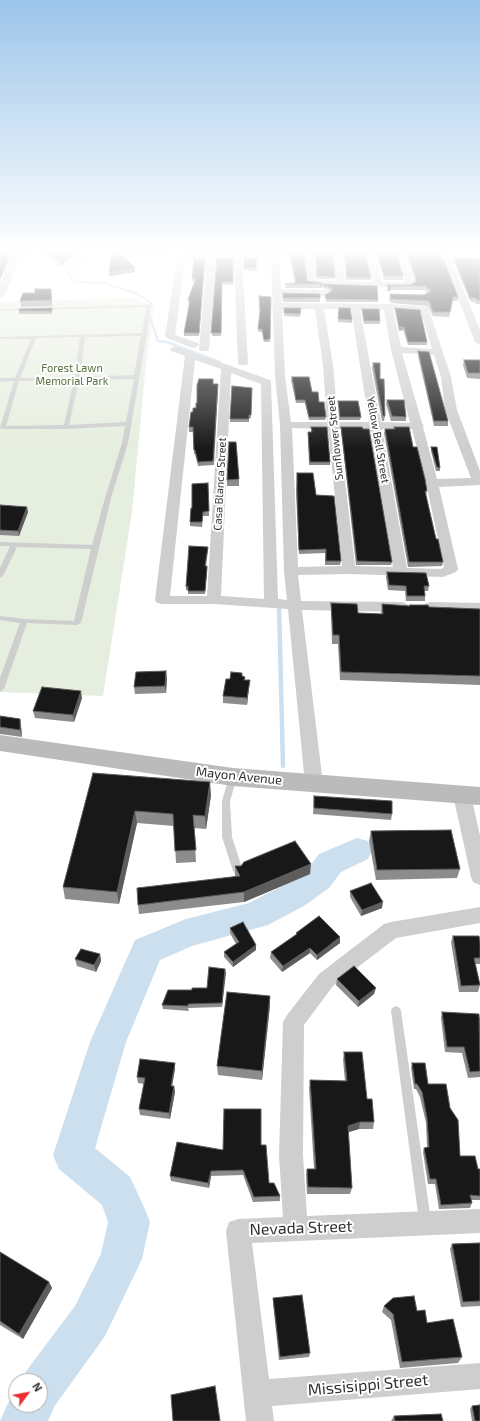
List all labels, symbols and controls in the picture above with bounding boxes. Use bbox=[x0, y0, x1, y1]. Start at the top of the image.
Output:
park label: Forest Lawn Memorial Park bbox=[36, 361, 108, 387]
street label: Sunflower Street bbox=[324, 395, 346, 481]
street label: Yellow Bell Street bbox=[364, 396, 392, 484]
street label: Casa Blanca Street bbox=[211, 437, 229, 531]
street label: Mayon Avenue bbox=[195, 764, 283, 788]
street label: Nevada Street bbox=[249, 1217, 353, 1239]
street label: Missisippi Street bbox=[307, 1370, 429, 1400]
north arrow bbox=[8, 1373, 48, 1413]
text: N bbox=[30, 1380, 45, 1394]

